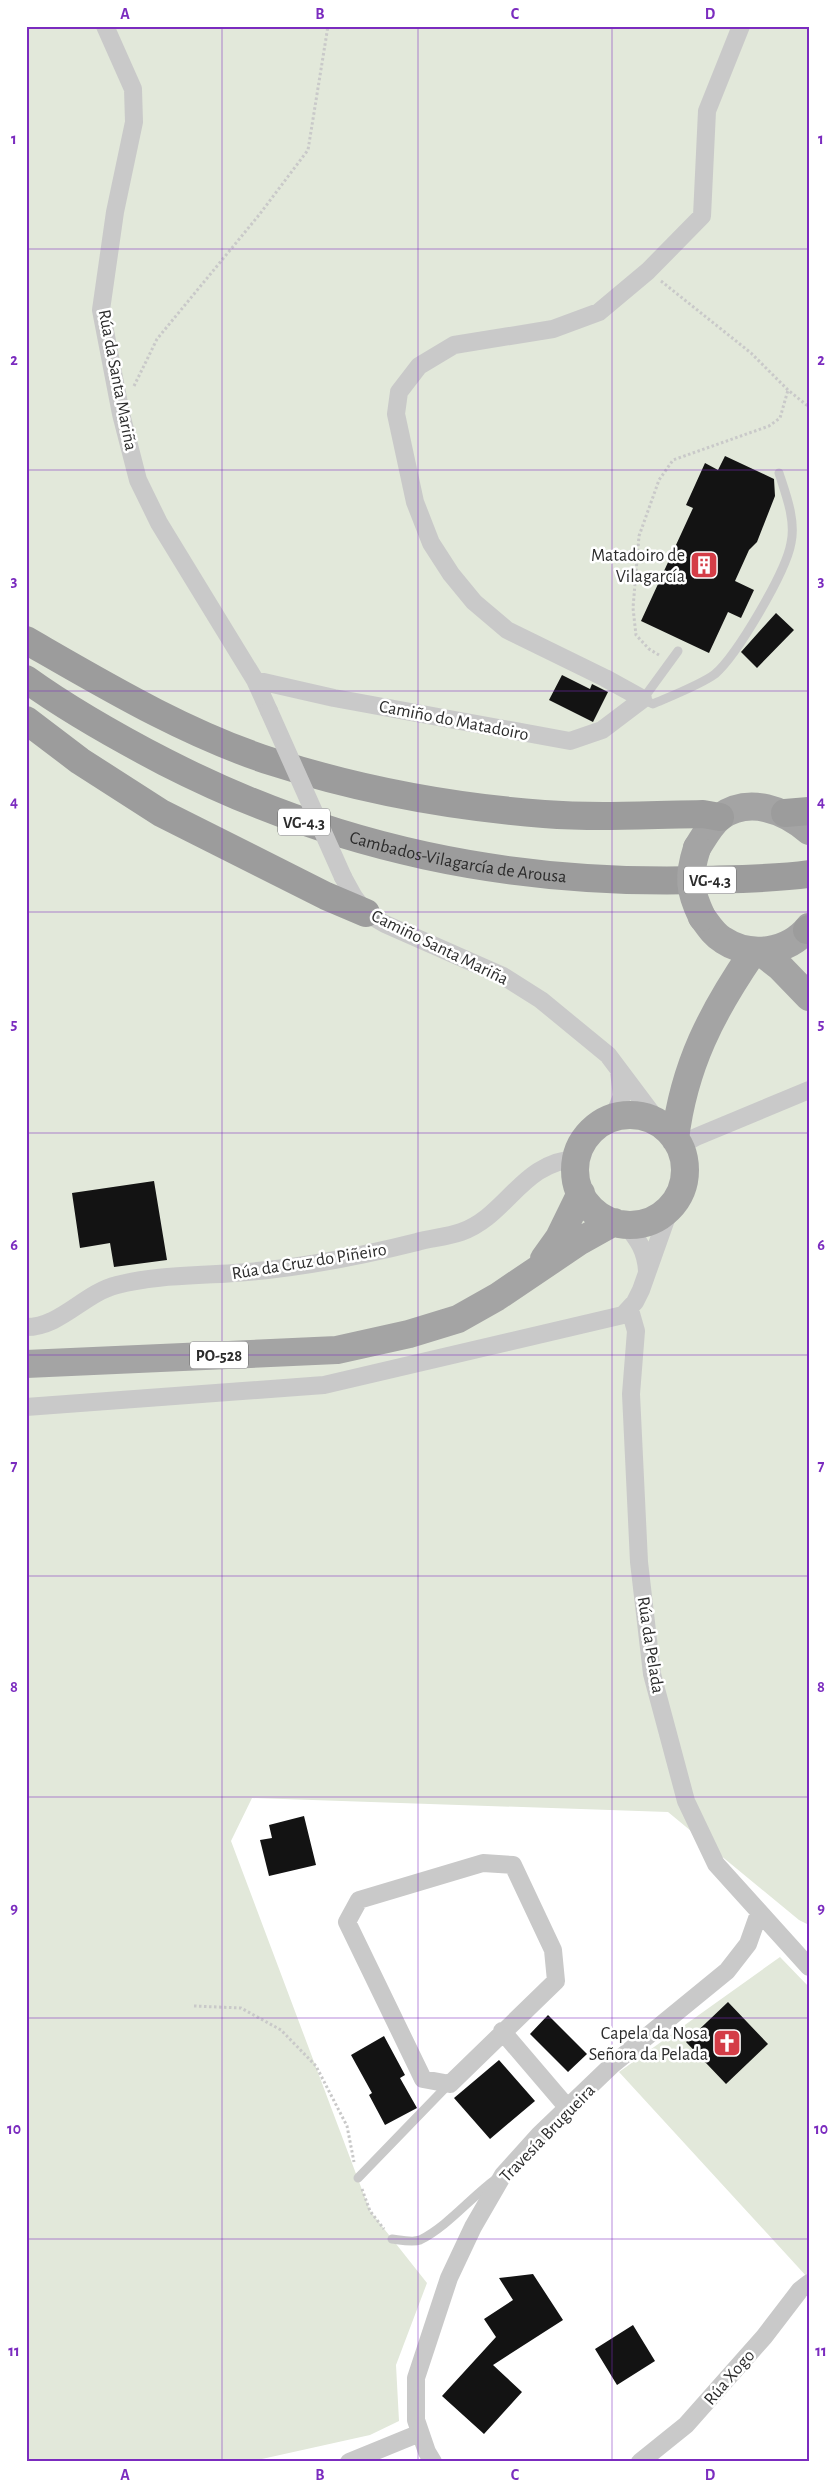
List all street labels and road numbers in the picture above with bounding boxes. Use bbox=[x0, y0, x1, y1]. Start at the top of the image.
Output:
street label: Rúa da Santa Mariña bbox=[95, 308, 140, 452]
street label: Camiño do Matadoiro bbox=[377, 698, 530, 744]
road number: VG-4.3 bbox=[278, 809, 330, 836]
street label: Cambados-Vilagarcía de Arousa bbox=[347, 829, 567, 886]
road number: VG-4.3 bbox=[684, 866, 736, 894]
street label: Camiño Santa Mariña bbox=[368, 907, 511, 989]
street label: Rúa da Cruz do Piñeiro bbox=[230, 1241, 388, 1283]
road number: PO-528 bbox=[190, 1342, 248, 1368]
street label: Rúa da Pelada bbox=[633, 1595, 667, 1695]
street label: Travesía Brugueira bbox=[497, 2081, 599, 2186]
street label: Rúa Xogo bbox=[701, 2346, 759, 2409]

